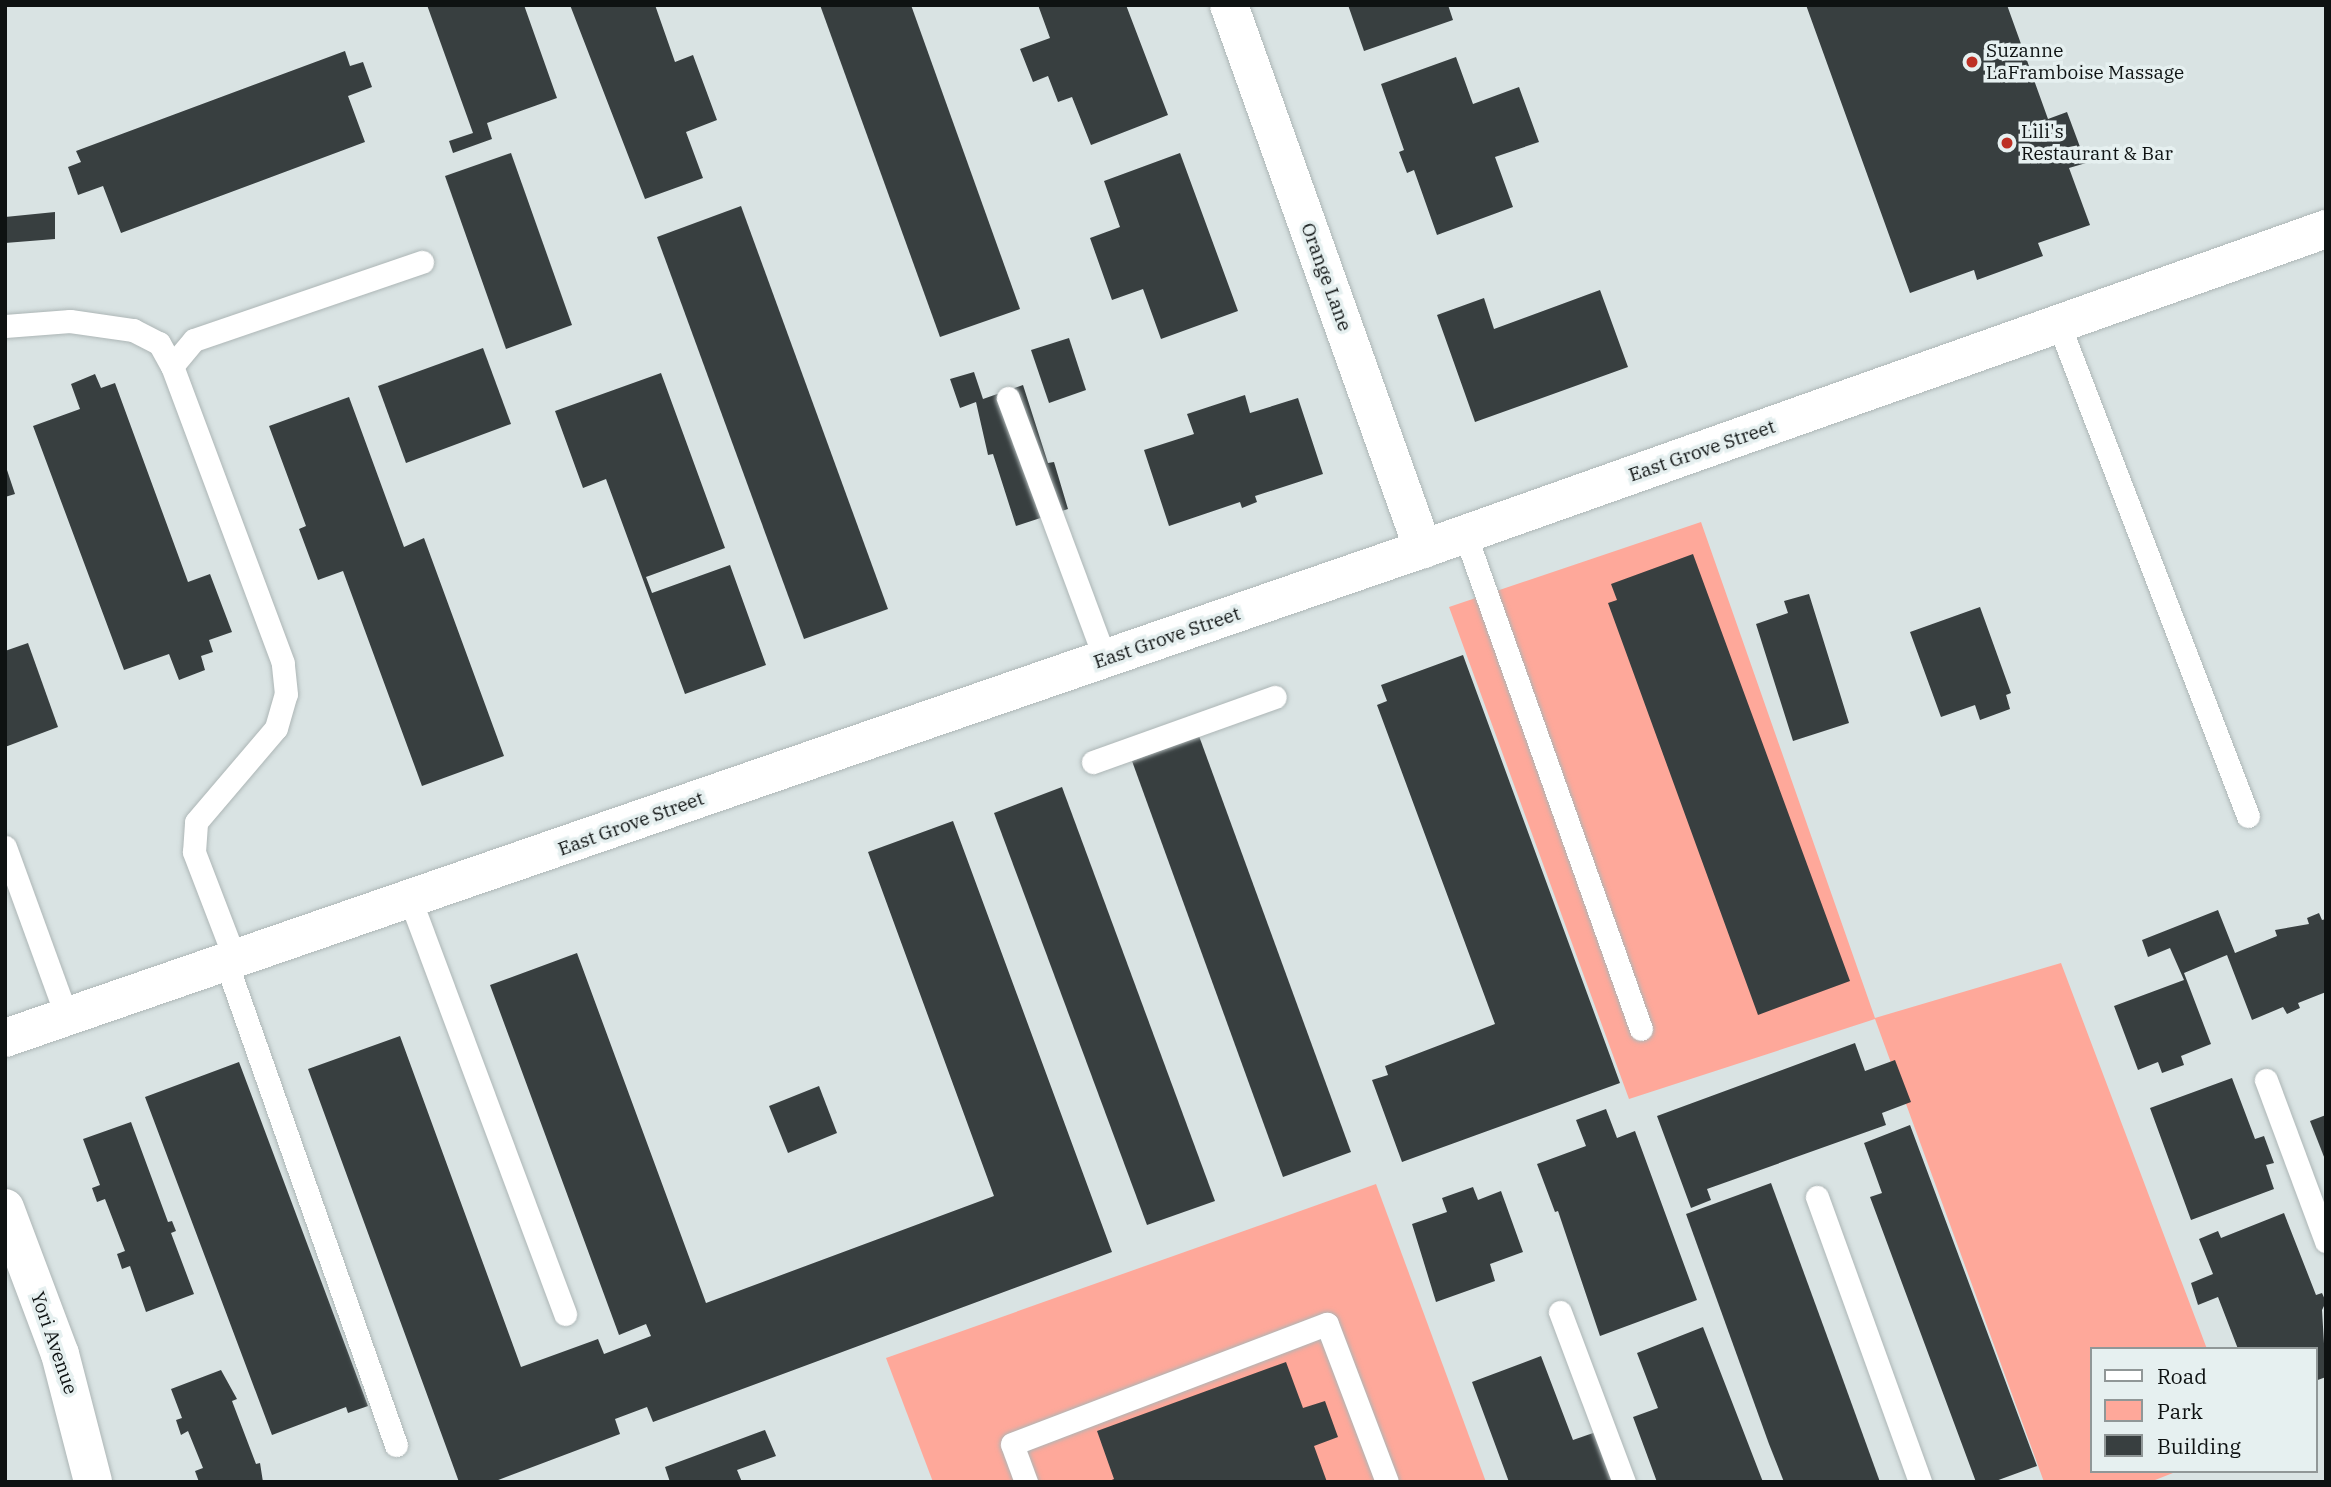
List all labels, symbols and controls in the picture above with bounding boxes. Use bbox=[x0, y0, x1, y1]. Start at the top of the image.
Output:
place label: Suzanne LaFramboise Massage bbox=[1986, 40, 2184, 84]
marker: Suzanne LaFramboise Massage bbox=[1964, 54, 1980, 70]
place label: Lili's Restaurant & Bar bbox=[2021, 121, 2173, 165]
marker: Lili's Restaurant & Bar bbox=[1999, 135, 2015, 151]
street label: Orange Lane bbox=[1296, 220, 1356, 334]
street label: East Grove Street bbox=[1626, 415, 1778, 487]
street label: East Grove Street bbox=[1091, 602, 1243, 674]
street label: East Grove Street bbox=[555, 787, 707, 861]
street label: Yori Avenue bbox=[26, 1289, 82, 1397]
legend bbox=[2090, 1347, 2317, 1473]
text: Road bbox=[2157, 1362, 2207, 1390]
text: Park bbox=[2157, 1397, 2203, 1425]
text: Building bbox=[2157, 1432, 2241, 1460]

